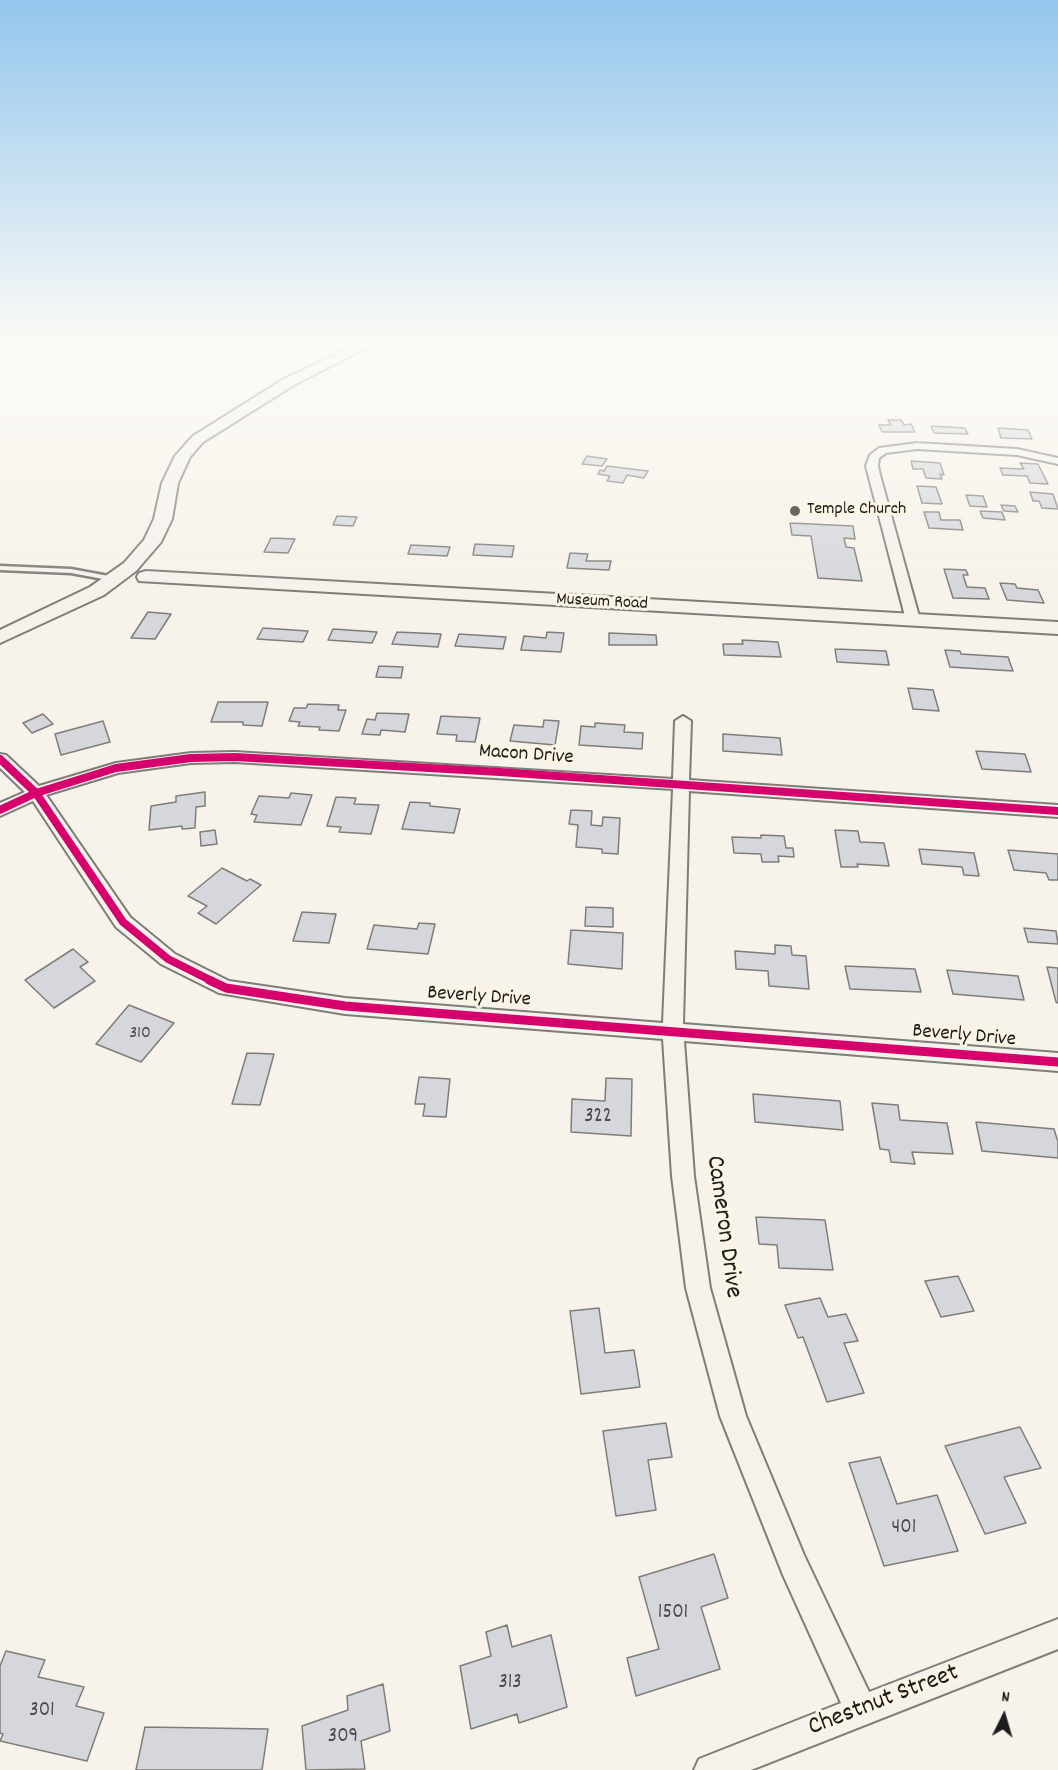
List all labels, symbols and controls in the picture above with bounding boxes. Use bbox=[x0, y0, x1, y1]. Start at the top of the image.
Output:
place label: Temple Church bbox=[807, 500, 906, 522]
marker: Temple Church bbox=[788, 504, 802, 518]
street label: Museum Road bbox=[556, 590, 648, 616]
street label: Macon Drive bbox=[478, 740, 574, 772]
street label: Beverly Drive bbox=[426, 982, 532, 1014]
street label: Beverly Drive bbox=[911, 1020, 1017, 1054]
house number: 310 bbox=[129, 1024, 151, 1046]
house number: 322 bbox=[584, 1105, 612, 1131]
street label: Cameron Drive bbox=[697, 1154, 747, 1300]
house number: 401 bbox=[892, 1516, 916, 1542]
house number: 1501 bbox=[658, 1601, 688, 1627]
street label: Chestnut Street bbox=[804, 1659, 964, 1745]
house number: 313 bbox=[498, 1671, 522, 1697]
north arrow bbox=[974, 1686, 1034, 1746]
text: N bbox=[1001, 1686, 1011, 1709]
house number: 301 bbox=[29, 1699, 55, 1725]
house number: 309 bbox=[328, 1725, 358, 1751]

